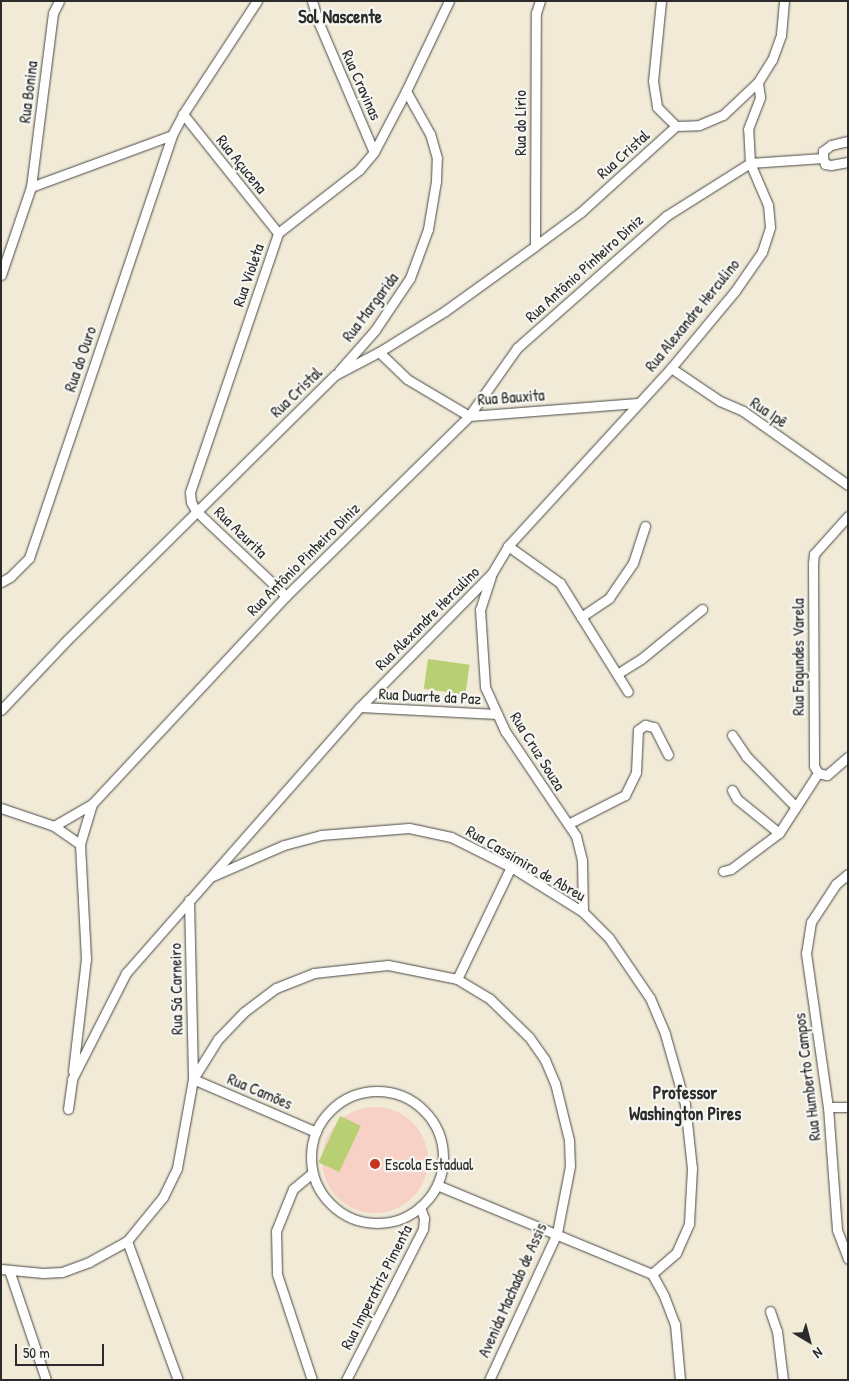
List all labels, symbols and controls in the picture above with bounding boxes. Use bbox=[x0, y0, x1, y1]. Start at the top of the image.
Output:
district label: Sol Nascente bbox=[298, 6, 382, 28]
street label: Rua Cravinas bbox=[338, 47, 386, 123]
street label: Rua Bonina bbox=[15, 60, 41, 124]
street label: Rua do Lírio bbox=[510, 90, 530, 156]
street label: Rua Cristal bbox=[593, 125, 653, 183]
street label: Rua Açucena bbox=[212, 131, 272, 197]
street label: Rua Antônio Pinheiro Diniz bbox=[521, 210, 647, 326]
street label: Rua Violeta bbox=[228, 241, 268, 309]
street label: Rua Alexandre Herculino bbox=[641, 255, 743, 375]
street label: Rua Margarida bbox=[338, 269, 402, 345]
street label: Rua do Ouro bbox=[60, 324, 100, 394]
street label: Rua Cristal bbox=[266, 363, 326, 421]
street label: Rua Bauxita bbox=[477, 385, 545, 409]
street label: Rua Ipê bbox=[747, 393, 791, 431]
street label: Rua Antônio Pinheiro Diniz bbox=[243, 499, 363, 619]
street label: Rua Azurita bbox=[211, 502, 271, 562]
street label: Rua Alexandre Herculino bbox=[371, 562, 483, 674]
street label: Rua Fagundes Varela bbox=[788, 598, 808, 716]
street label: Rua Duarte da Paz bbox=[378, 684, 482, 708]
street label: Rua Cruz Souza bbox=[506, 708, 570, 794]
street label: Rua Cassimiro de Abreu bbox=[463, 821, 589, 905]
street label: Rua Sá Carneiro bbox=[166, 943, 186, 1035]
street label: Rua Humberto Campos bbox=[790, 1012, 824, 1142]
street label: Rua Camões bbox=[225, 1069, 295, 1113]
district label: Professor Washington Pires bbox=[629, 1083, 741, 1126]
place label: Escola Estadual bbox=[385, 1154, 473, 1174]
marker: Escola Estadual bbox=[369, 1158, 381, 1170]
street label: Avenida Machado de Assis bbox=[474, 1220, 550, 1360]
street label: Rua Imperatriz Pimenta bbox=[336, 1222, 416, 1352]
north arrow bbox=[784, 1316, 834, 1366]
scale bar bbox=[18, 1334, 106, 1366]
text: 50 m bbox=[23, 1342, 50, 1363]
text: N bbox=[810, 1344, 827, 1363]

